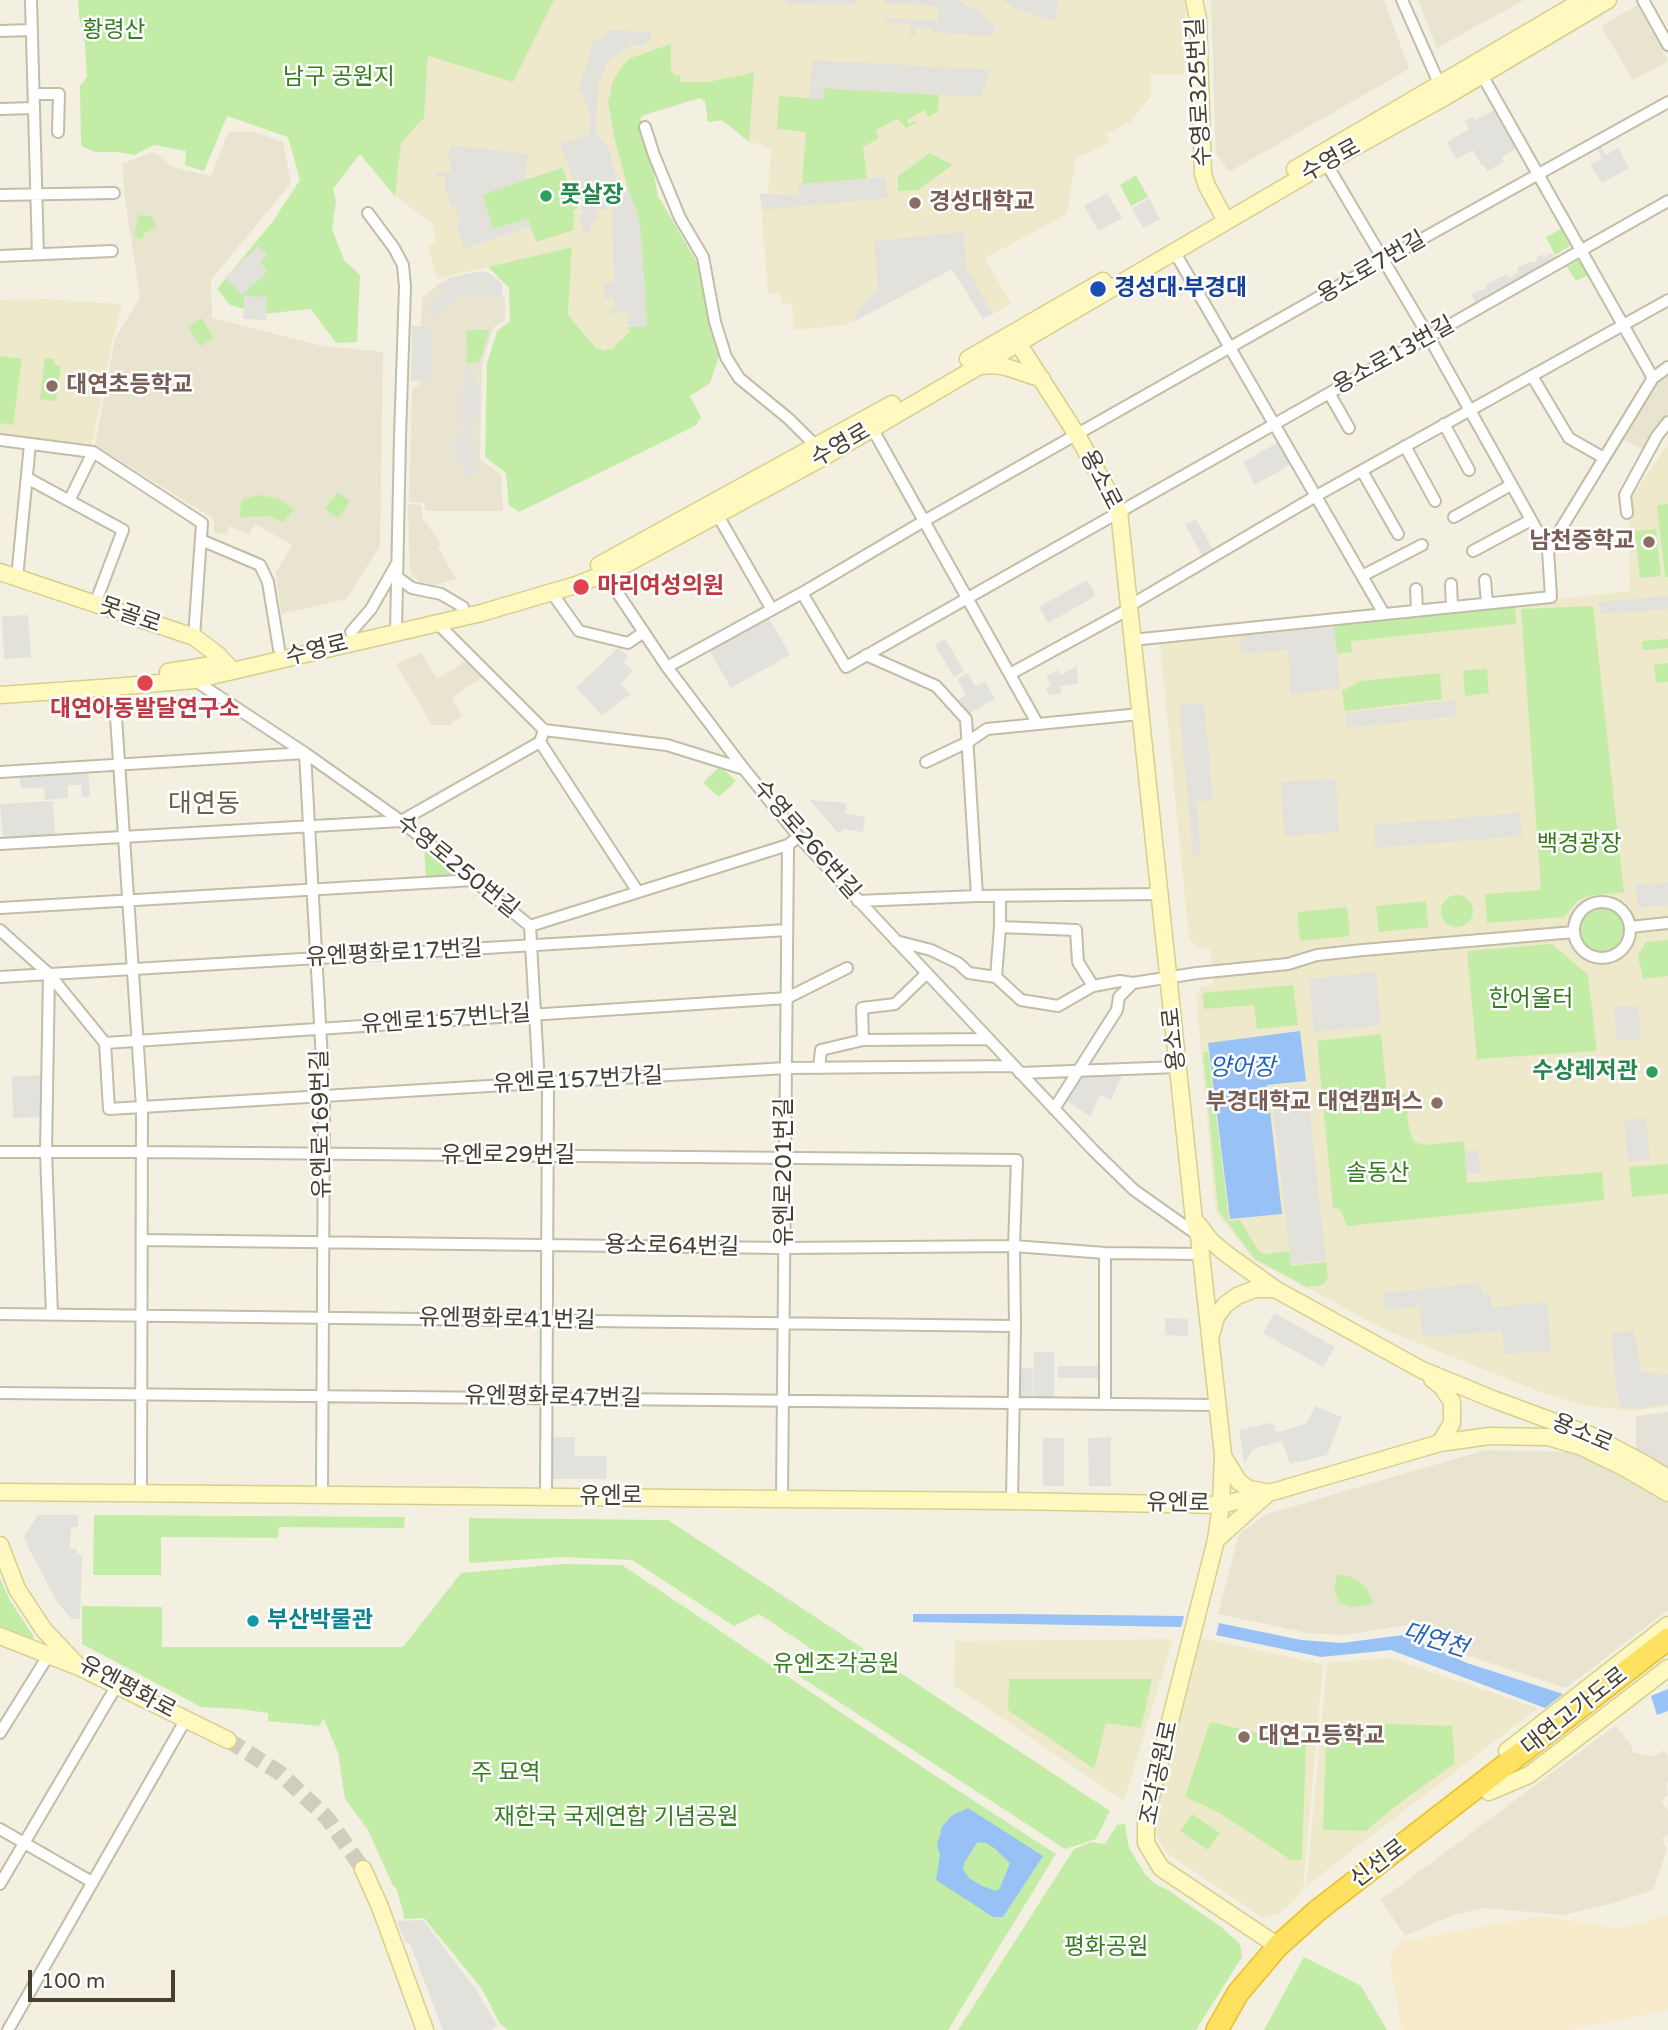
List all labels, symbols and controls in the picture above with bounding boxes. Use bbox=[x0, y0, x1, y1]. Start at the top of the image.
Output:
park label: 황령산 bbox=[82, 17, 146, 45]
street label: 수영로325번길 bbox=[1182, 17, 1218, 167]
park label: 남구 공원지 bbox=[283, 64, 395, 92]
street label: 수영로 bbox=[1297, 134, 1365, 188]
place label: 풋살장 bbox=[560, 182, 623, 210]
marker: 풋살장 bbox=[538, 188, 554, 204]
place label: 경성대학교 bbox=[929, 189, 1035, 217]
marker: 경성대학교 bbox=[907, 195, 923, 211]
street label: 용소로7번길 bbox=[1313, 226, 1431, 310]
place label: 경성대·부경대 bbox=[1114, 275, 1247, 303]
marker: 경성대·부경대 bbox=[1088, 279, 1108, 299]
street label: 용소로13번길 bbox=[1328, 311, 1460, 401]
place label: 대연초등학교 bbox=[66, 372, 193, 400]
marker: 대연초등학교 bbox=[44, 378, 60, 394]
street label: 수영로 bbox=[807, 418, 875, 474]
street label: 용소로 bbox=[1073, 445, 1127, 515]
place label: 남천중학교 bbox=[1529, 528, 1635, 556]
marker: 남천중학교 bbox=[1641, 534, 1657, 550]
place label: 마리여성의원 bbox=[597, 573, 724, 601]
marker: 마리여성의원 bbox=[571, 577, 591, 597]
street label: 못골로 bbox=[95, 593, 165, 639]
street label: 수영로 bbox=[283, 630, 351, 672]
marker: 대연아동발달연구소 bbox=[135, 673, 155, 693]
place label: 대연아동발달연구소 bbox=[50, 696, 240, 724]
street label: 수영로266번길 bbox=[747, 775, 865, 905]
district label: 대연동 bbox=[168, 789, 240, 821]
street label: 수영로250번길 bbox=[390, 809, 524, 925]
park label: 백경광장 bbox=[1537, 831, 1621, 859]
street label: 유엔평화로17번길 bbox=[305, 936, 483, 972]
park label: 한어울터 bbox=[1489, 986, 1573, 1014]
street label: 유엔로157번나길 bbox=[360, 1000, 532, 1040]
street label: 용소로 bbox=[1158, 1006, 1192, 1072]
street label: 유엔로169번길 bbox=[307, 1049, 337, 1199]
water label: 양어장 bbox=[1209, 1055, 1275, 1083]
place label: 수상레저관 bbox=[1532, 1058, 1638, 1086]
street label: 유엔로157번가길 bbox=[492, 1063, 664, 1099]
marker: 수상레저관 bbox=[1644, 1064, 1660, 1080]
place label: 부경대학교 대연캠퍼스 bbox=[1205, 1089, 1423, 1117]
marker: 부경대학교 대연캠퍼스 bbox=[1429, 1095, 1445, 1111]
street label: 유엔로201번길 bbox=[771, 1097, 799, 1247]
street label: 유엔로29번길 bbox=[441, 1142, 575, 1170]
park label: 솔동산 bbox=[1346, 1160, 1410, 1188]
street label: 용소로64번길 bbox=[604, 1232, 740, 1262]
street label: 유엔평화로41번길 bbox=[418, 1305, 596, 1335]
street label: 유엔평화로47번길 bbox=[464, 1383, 642, 1413]
street label: 용소로 bbox=[1547, 1409, 1617, 1459]
street label: 유엔로 bbox=[579, 1483, 643, 1511]
street label: 유엔로 bbox=[1146, 1490, 1210, 1518]
place label: 부산박물관 bbox=[267, 1607, 373, 1635]
marker: 부산박물관 bbox=[245, 1613, 261, 1629]
water label: 대연천 bbox=[1399, 1618, 1471, 1664]
street label: 유엔평화로 bbox=[74, 1651, 180, 1725]
park label: 유엔조각공원 bbox=[773, 1651, 899, 1679]
street label: 대연고가도로 bbox=[1516, 1662, 1634, 1762]
street label: 조각공원로 bbox=[1136, 1718, 1184, 1828]
place label: 대연고등학교 bbox=[1258, 1723, 1385, 1751]
marker: 대연고등학교 bbox=[1236, 1729, 1252, 1745]
park label: 주 묘역 bbox=[471, 1760, 541, 1788]
park label: 재한국 국제연합 기념공원 bbox=[494, 1804, 738, 1832]
street label: 신선로 bbox=[1345, 1834, 1413, 1894]
park label: 평화공원 bbox=[1064, 1934, 1148, 1962]
scale bar bbox=[32, 1956, 178, 2000]
text: 100 m bbox=[41, 1969, 105, 1994]

